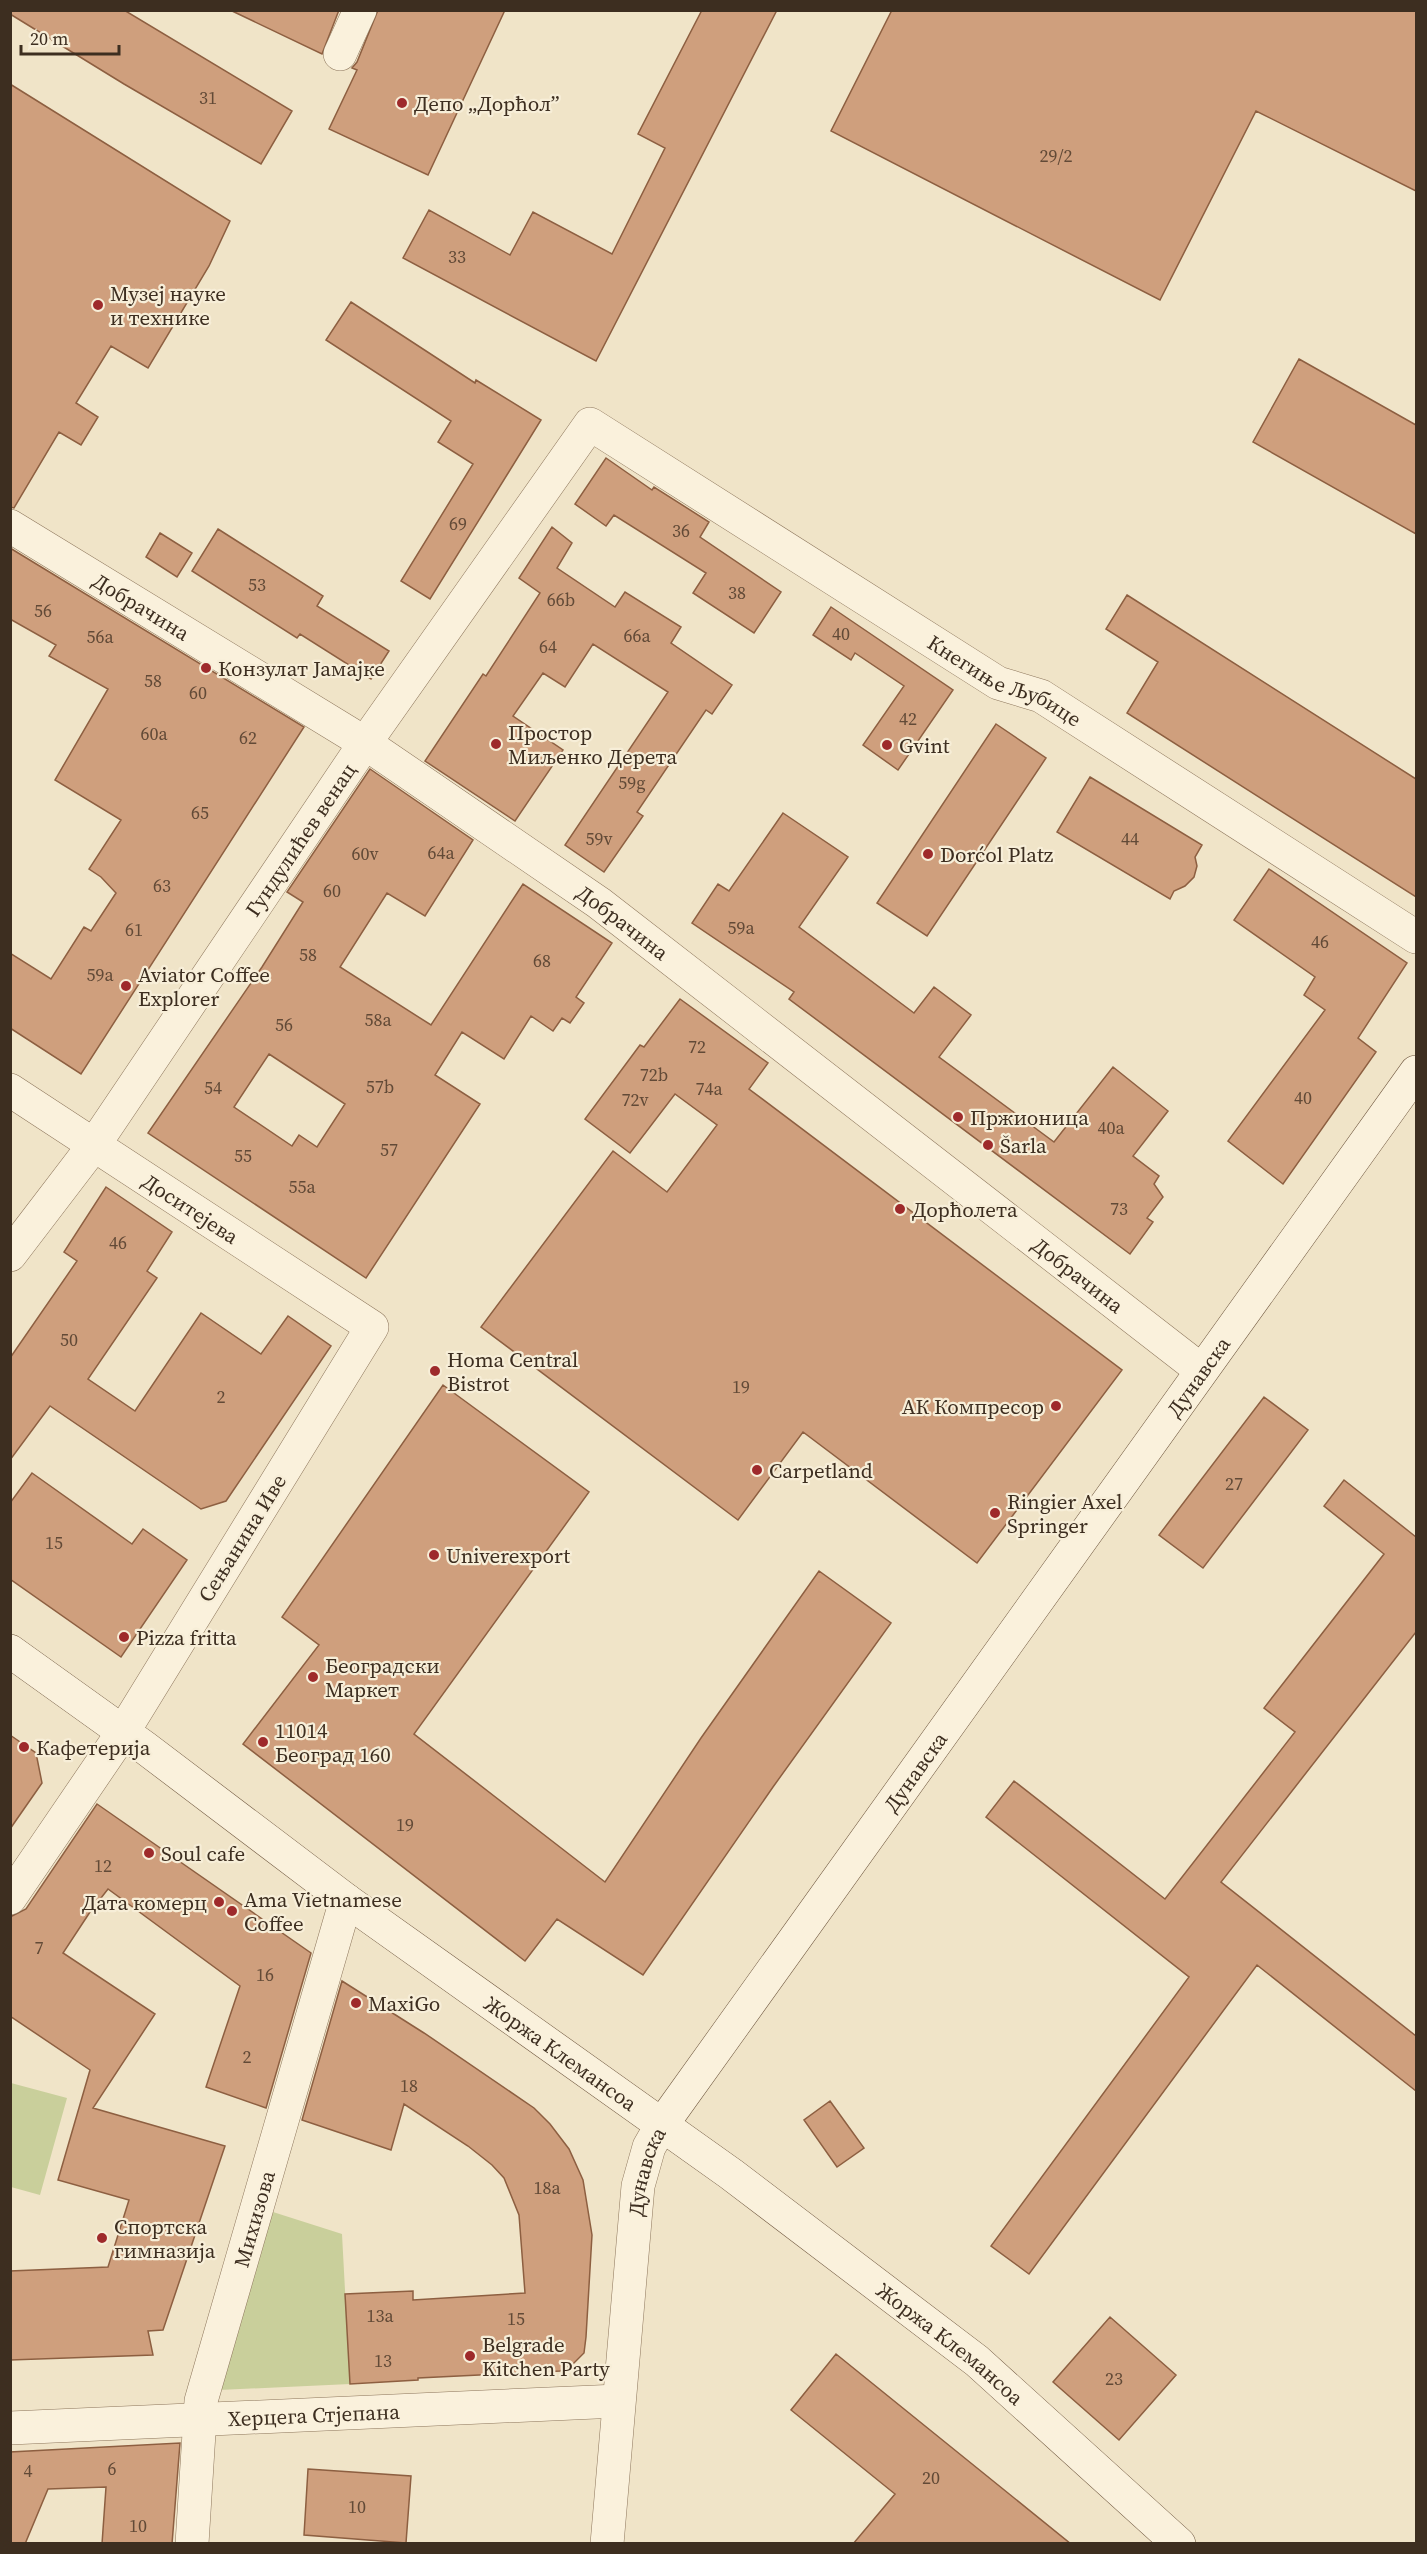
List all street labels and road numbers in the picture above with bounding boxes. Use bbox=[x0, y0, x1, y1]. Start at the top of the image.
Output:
street label: Добрачина bbox=[87, 566, 196, 647]
street label: Кнегиње Љубице bbox=[922, 628, 1087, 733]
street label: Гундулићев венац bbox=[238, 757, 362, 922]
street label: Добрачина bbox=[571, 878, 675, 967]
street label: Доситејева bbox=[137, 1166, 245, 1251]
street label: Добрачина bbox=[1026, 1230, 1130, 1320]
street label: Дунавска bbox=[1159, 1330, 1237, 1422]
street label: Сењанина Иве bbox=[191, 1469, 293, 1607]
street label: Дунавска bbox=[876, 1725, 954, 1818]
street label: Жоржа Клемансоа bbox=[479, 1989, 643, 2117]
street label: Дунавска bbox=[621, 2121, 672, 2218]
street label: Михизова bbox=[226, 2167, 282, 2270]
street label: Жоржа Клемансоа bbox=[871, 2275, 1031, 2411]
street label: Херцега Стјепана bbox=[227, 2396, 401, 2433]

